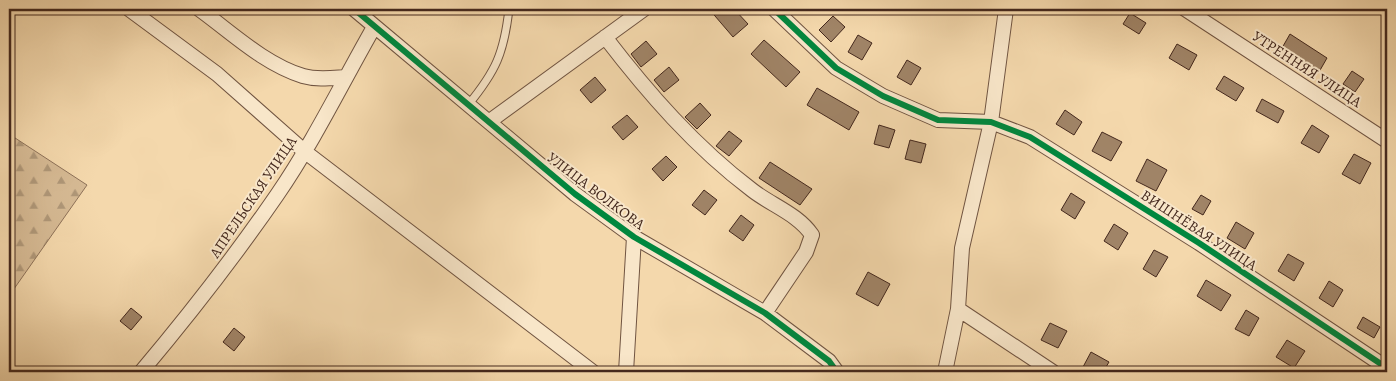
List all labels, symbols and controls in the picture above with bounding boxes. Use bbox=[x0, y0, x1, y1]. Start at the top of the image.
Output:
street label: УТРЕННЯЯ УЛИЦА bbox=[1248, 26, 1366, 112]
street label: АПРЕЛЬСКАЯ УЛИЦА bbox=[204, 132, 301, 263]
street label: УЛИЦА ВОЛКОВА bbox=[543, 148, 649, 235]
street label: ВИШНЁВАЯ УЛИЦА bbox=[1137, 185, 1261, 275]

